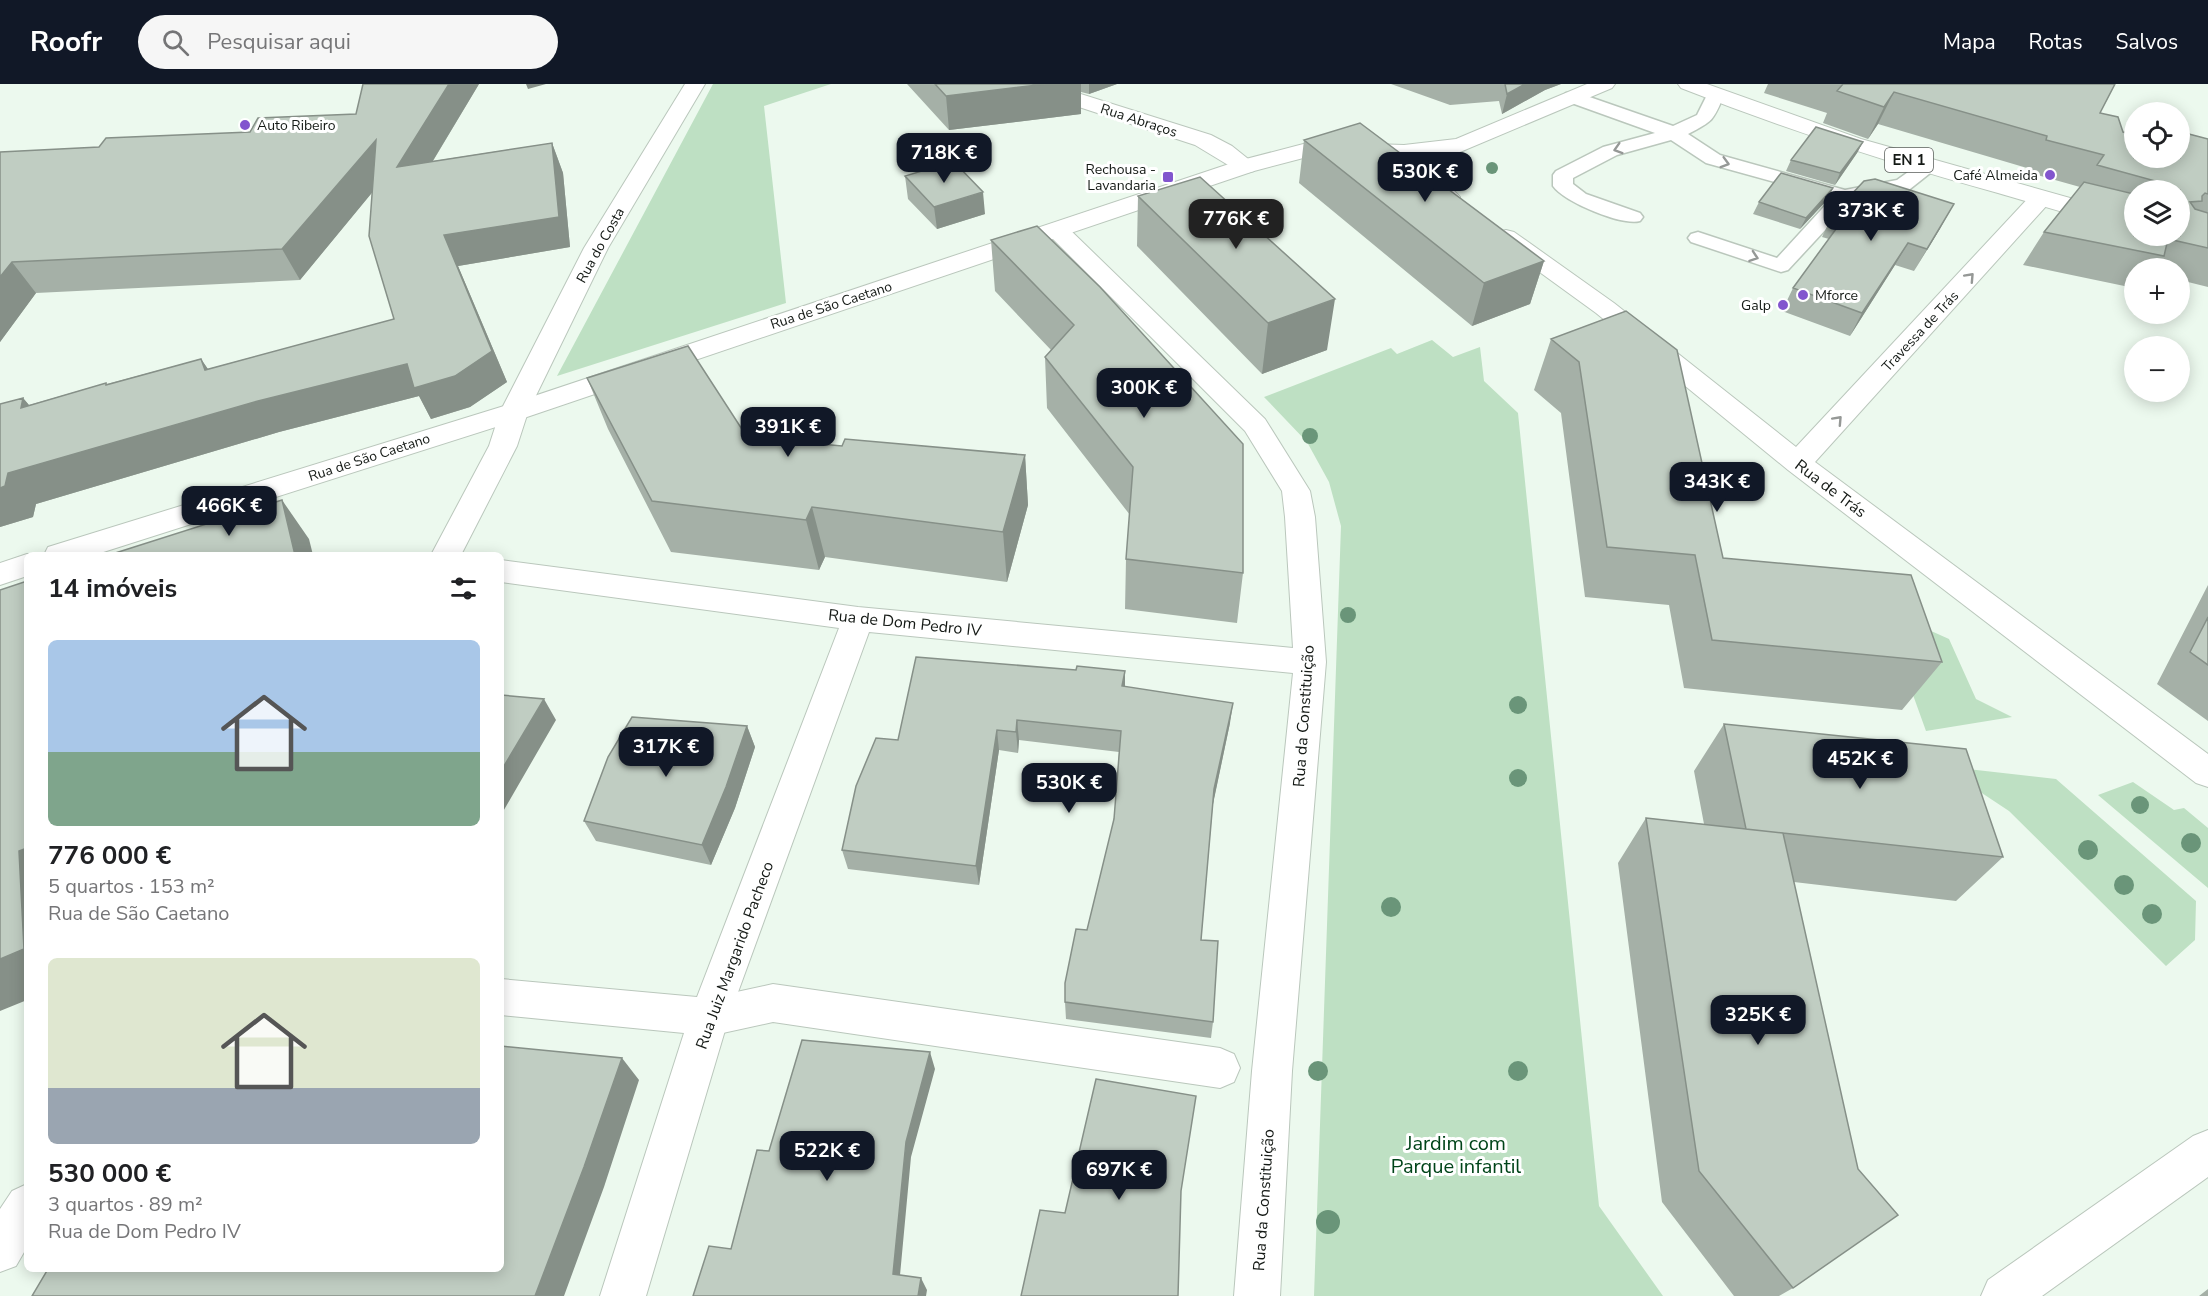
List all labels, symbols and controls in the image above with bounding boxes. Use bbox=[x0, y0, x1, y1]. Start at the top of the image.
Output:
search box bbox=[138, 15, 558, 69]
text: Roofr bbox=[30, 23, 102, 61]
icon: search bbox=[159, 26, 192, 59]
text: Pesquisar aqui bbox=[207, 27, 351, 57]
text: Mapa bbox=[1943, 28, 1996, 56]
text: Rotas bbox=[2029, 28, 2083, 56]
text: Salvos bbox=[2116, 28, 2178, 56]
street label: Rua Abraços bbox=[1098, 99, 1180, 142]
map controls bbox=[2124, 102, 2190, 402]
button: locate bbox=[2124, 102, 2190, 168]
place label: Auto Ribeiro bbox=[257, 116, 336, 135]
marker: Auto Ribeiro bbox=[238, 118, 252, 132]
pin: 718K € bbox=[895, 133, 993, 184]
text: 718K € bbox=[911, 139, 977, 166]
one-way arrow bbox=[1613, 142, 1624, 154]
road number: EN 1 bbox=[1885, 148, 1933, 172]
pin: 530K € bbox=[1376, 152, 1474, 203]
one-way arrow bbox=[1720, 155, 1730, 168]
text: 530K € bbox=[1392, 158, 1458, 185]
place label: Rechousa - Lavandaria bbox=[1086, 160, 1156, 195]
place label: Café Almeida bbox=[1953, 166, 2038, 185]
marker: Café Almeida bbox=[2043, 168, 2057, 182]
marker: Rechousa - Lavandaria bbox=[1161, 170, 1175, 184]
button: layers bbox=[2124, 180, 2190, 246]
pin: 373K € bbox=[1822, 191, 1920, 242]
text: 373K € bbox=[1838, 197, 1904, 224]
pin: 776K € bbox=[1187, 199, 1285, 250]
street label: Rua do Costa bbox=[572, 204, 629, 286]
text: 776K € bbox=[1203, 205, 1269, 232]
one-way arrow bbox=[1748, 250, 1759, 262]
button: + bbox=[2124, 258, 2190, 324]
one-way arrow bbox=[1963, 273, 1974, 283]
street label: Rua de São Caetano bbox=[768, 277, 895, 334]
place label: Mforce bbox=[1815, 286, 1858, 305]
street label: Travessa de Trás bbox=[1878, 287, 1963, 376]
marker: Mforce bbox=[1796, 288, 1810, 302]
place label: Galp bbox=[1741, 296, 1771, 315]
marker: Galp bbox=[1776, 298, 1790, 312]
button: − bbox=[2124, 336, 2190, 402]
pin: 300K € bbox=[1095, 368, 1193, 419]
text: 300K € bbox=[1111, 374, 1177, 401]
pin: 391K € bbox=[739, 407, 837, 458]
text: 391K € bbox=[755, 413, 821, 440]
one-way arrow bbox=[1831, 416, 1842, 427]
street label: Rua de São Caetano bbox=[306, 429, 433, 486]
street label: Rua de Trás bbox=[1790, 455, 1871, 523]
pin: 343K € bbox=[1668, 462, 1766, 513]
text: 343K € bbox=[1684, 468, 1750, 495]
pin: 466K € bbox=[180, 486, 278, 537]
text: 466K € bbox=[196, 492, 262, 519]
text: 14 imóveis bbox=[48, 571, 177, 606]
icon: filters bbox=[447, 572, 480, 605]
street label: Rua de Dom Pedro IV bbox=[827, 604, 984, 642]
street label: Rua da Constituição bbox=[1288, 644, 1320, 788]
icon: home bbox=[210, 679, 318, 787]
pin: 317K € bbox=[617, 727, 715, 778]
text: 317K € bbox=[633, 733, 699, 760]
pin: 452K € bbox=[1811, 739, 1909, 790]
text: 452K € bbox=[1827, 745, 1893, 772]
pin: 530K € bbox=[1020, 763, 1118, 814]
text: 530K € bbox=[1036, 769, 1102, 796]
text: 776 000 € bbox=[48, 838, 171, 873]
street label: Rua Juiz Margarido Pacheco bbox=[691, 858, 779, 1052]
text: 5 quartos · 153 m² bbox=[48, 873, 215, 900]
text: Rua de São Caetano bbox=[48, 900, 229, 927]
pin: 325K € bbox=[1709, 995, 1807, 1046]
icon: home bbox=[210, 997, 318, 1105]
text: 325K € bbox=[1725, 1001, 1791, 1028]
street label: Rua da Constituição bbox=[1248, 1128, 1280, 1272]
park label: Jardim com Parque infantil bbox=[1391, 1130, 1521, 1180]
pin: 522K € bbox=[778, 1131, 876, 1182]
text: 522K € bbox=[794, 1137, 860, 1164]
pin: 697K € bbox=[1070, 1150, 1168, 1201]
text: 530 000 € bbox=[48, 1156, 171, 1191]
text: 697K € bbox=[1086, 1156, 1152, 1183]
text: 3 quartos · 89 m² bbox=[48, 1191, 203, 1218]
text: Rua de Dom Pedro IV bbox=[48, 1218, 241, 1245]

